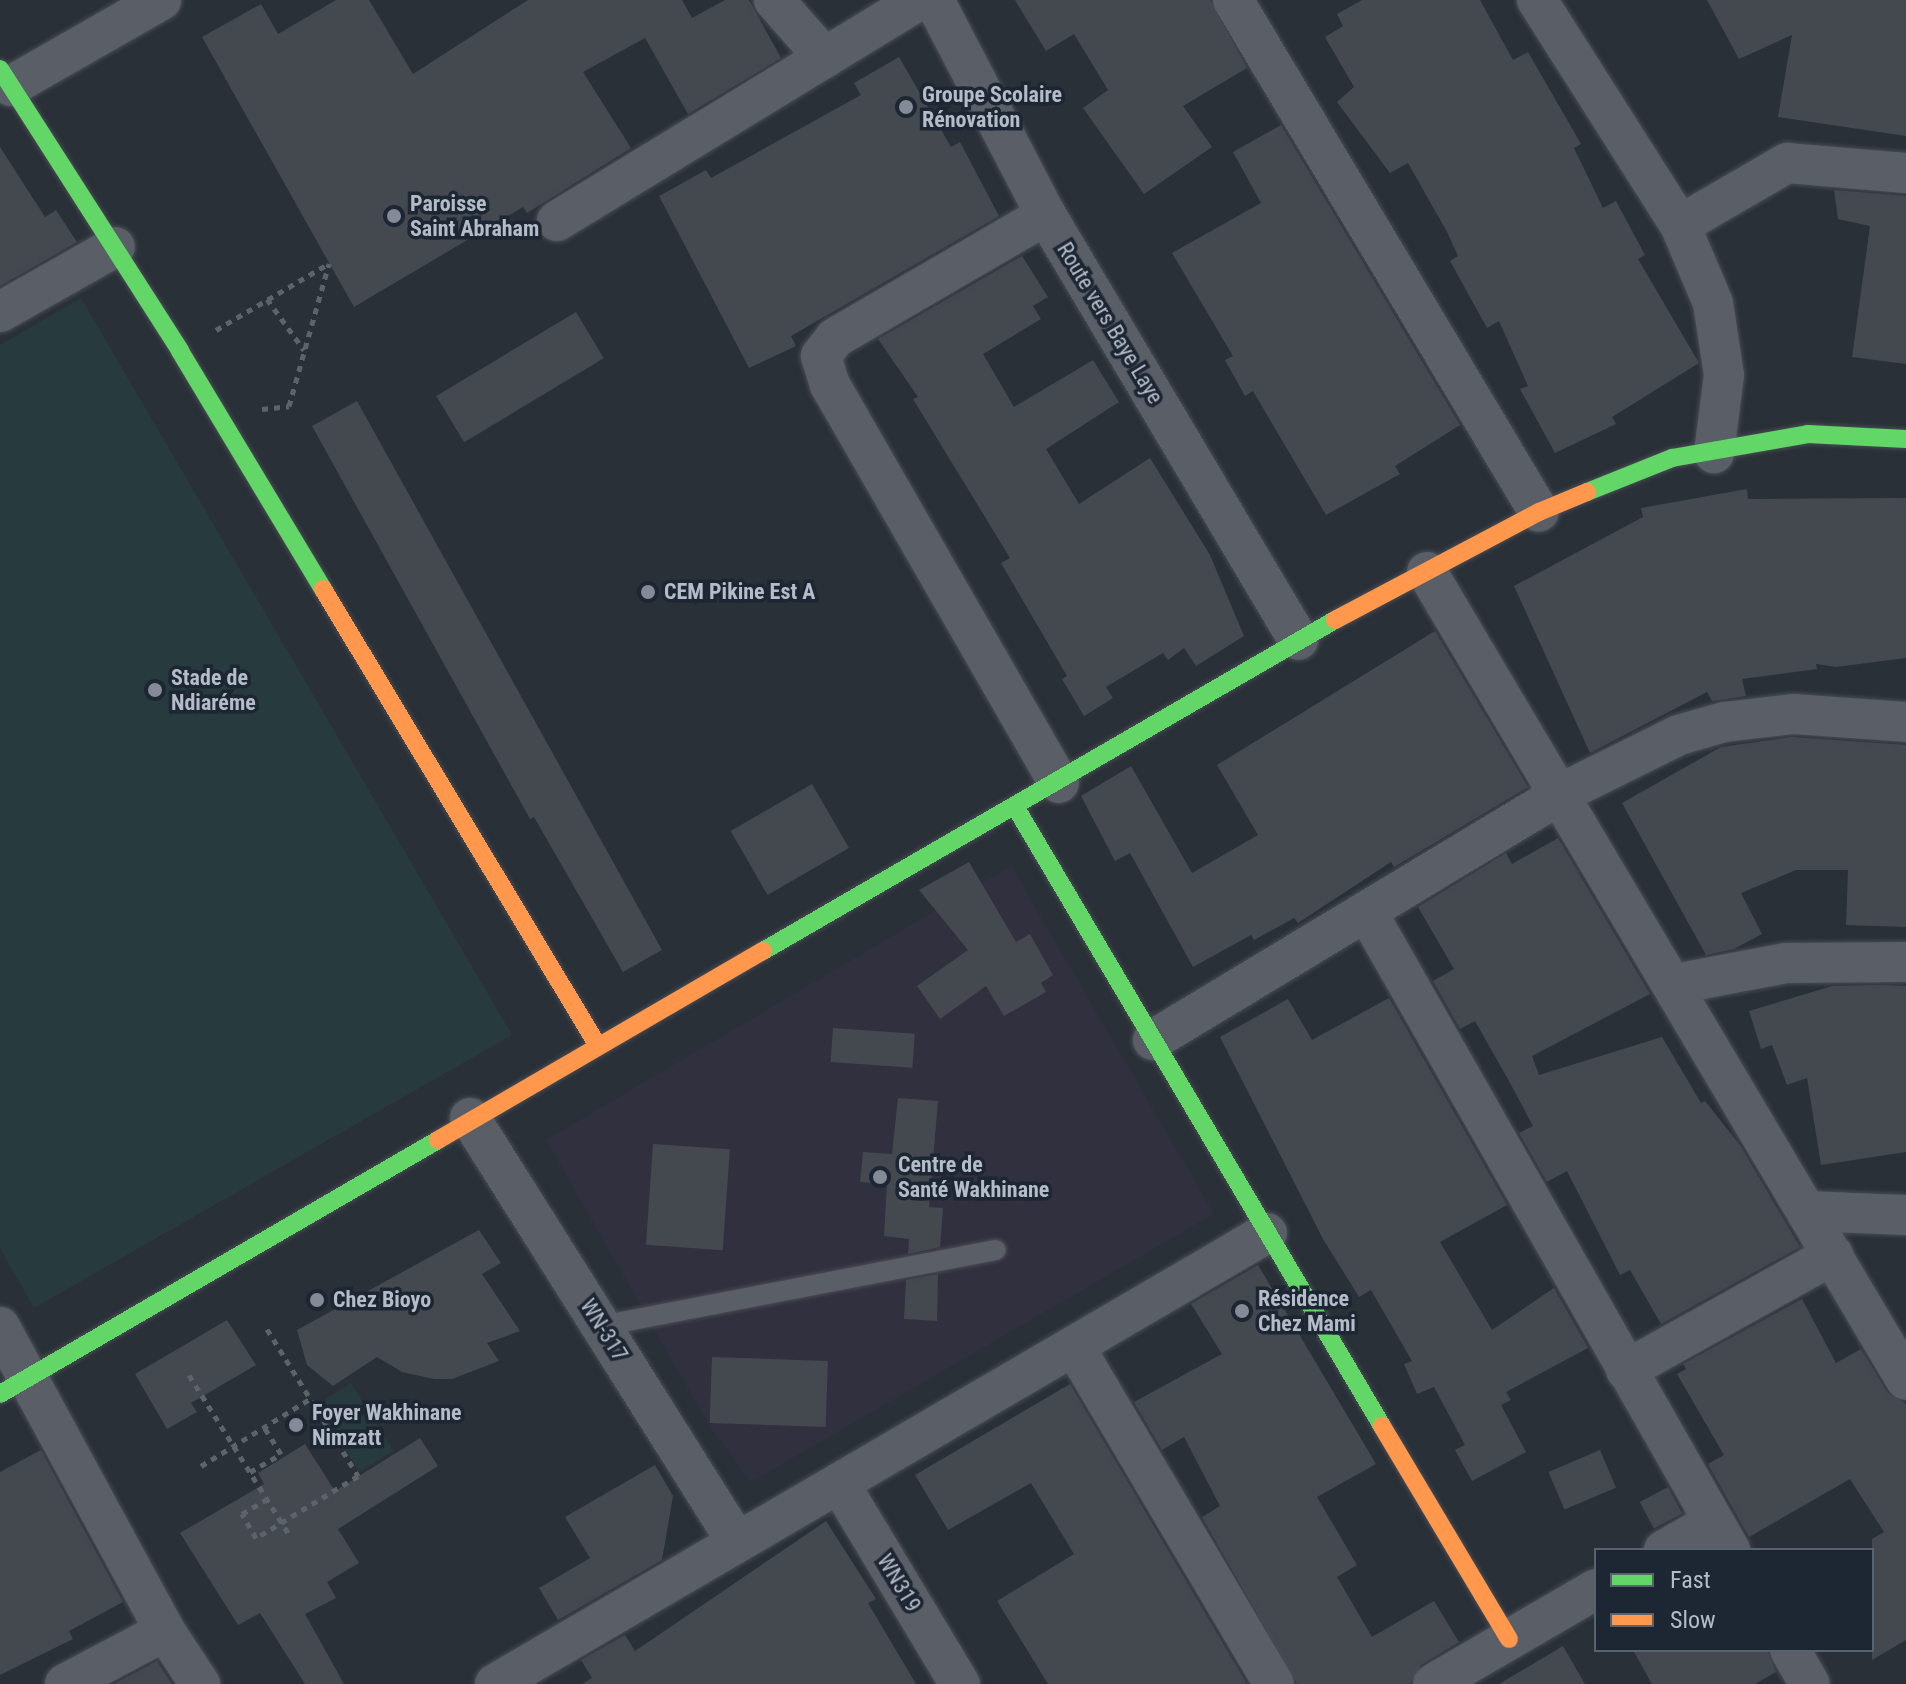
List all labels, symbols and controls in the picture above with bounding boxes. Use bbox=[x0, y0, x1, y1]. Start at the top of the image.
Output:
place label: Groupe Scolaire Rénovation bbox=[922, 81, 1062, 132]
marker: Groupe Scolaire Rénovation bbox=[897, 98, 915, 116]
place label: Paroisse Saint Abraham bbox=[410, 190, 539, 242]
marker: Paroisse Saint Abraham bbox=[385, 207, 403, 225]
street label: Route vers Baye Laye bbox=[1051, 238, 1169, 408]
place label: CEM Pikine Est A bbox=[664, 579, 815, 605]
marker: CEM Pikine Est A bbox=[639, 583, 657, 601]
place label: Stade de Ndiaréme bbox=[171, 664, 256, 716]
marker: Stade de Ndiaréme bbox=[146, 681, 164, 699]
place label: Centre de Santé Wakhinane bbox=[898, 1151, 1049, 1202]
marker: Centre de Santé Wakhinane bbox=[869, 1166, 891, 1188]
place label: Résidence Chez Mami bbox=[1258, 1285, 1356, 1336]
place label: Chez Bioyo bbox=[333, 1287, 431, 1313]
marker: Chez Bioyo bbox=[308, 1291, 326, 1309]
street label: WN-317 bbox=[575, 1294, 633, 1366]
marker: Résidence Chez Mami bbox=[1233, 1302, 1251, 1320]
place label: Foyer Wakhinane Nimzatt bbox=[312, 1399, 462, 1450]
marker: Foyer Wakhinane Nimzatt bbox=[287, 1416, 305, 1434]
legend bbox=[1594, 1548, 1874, 1652]
street label: WN319 bbox=[871, 1549, 927, 1617]
text: Fast bbox=[1670, 1566, 1711, 1594]
text: Slow bbox=[1670, 1606, 1716, 1634]

